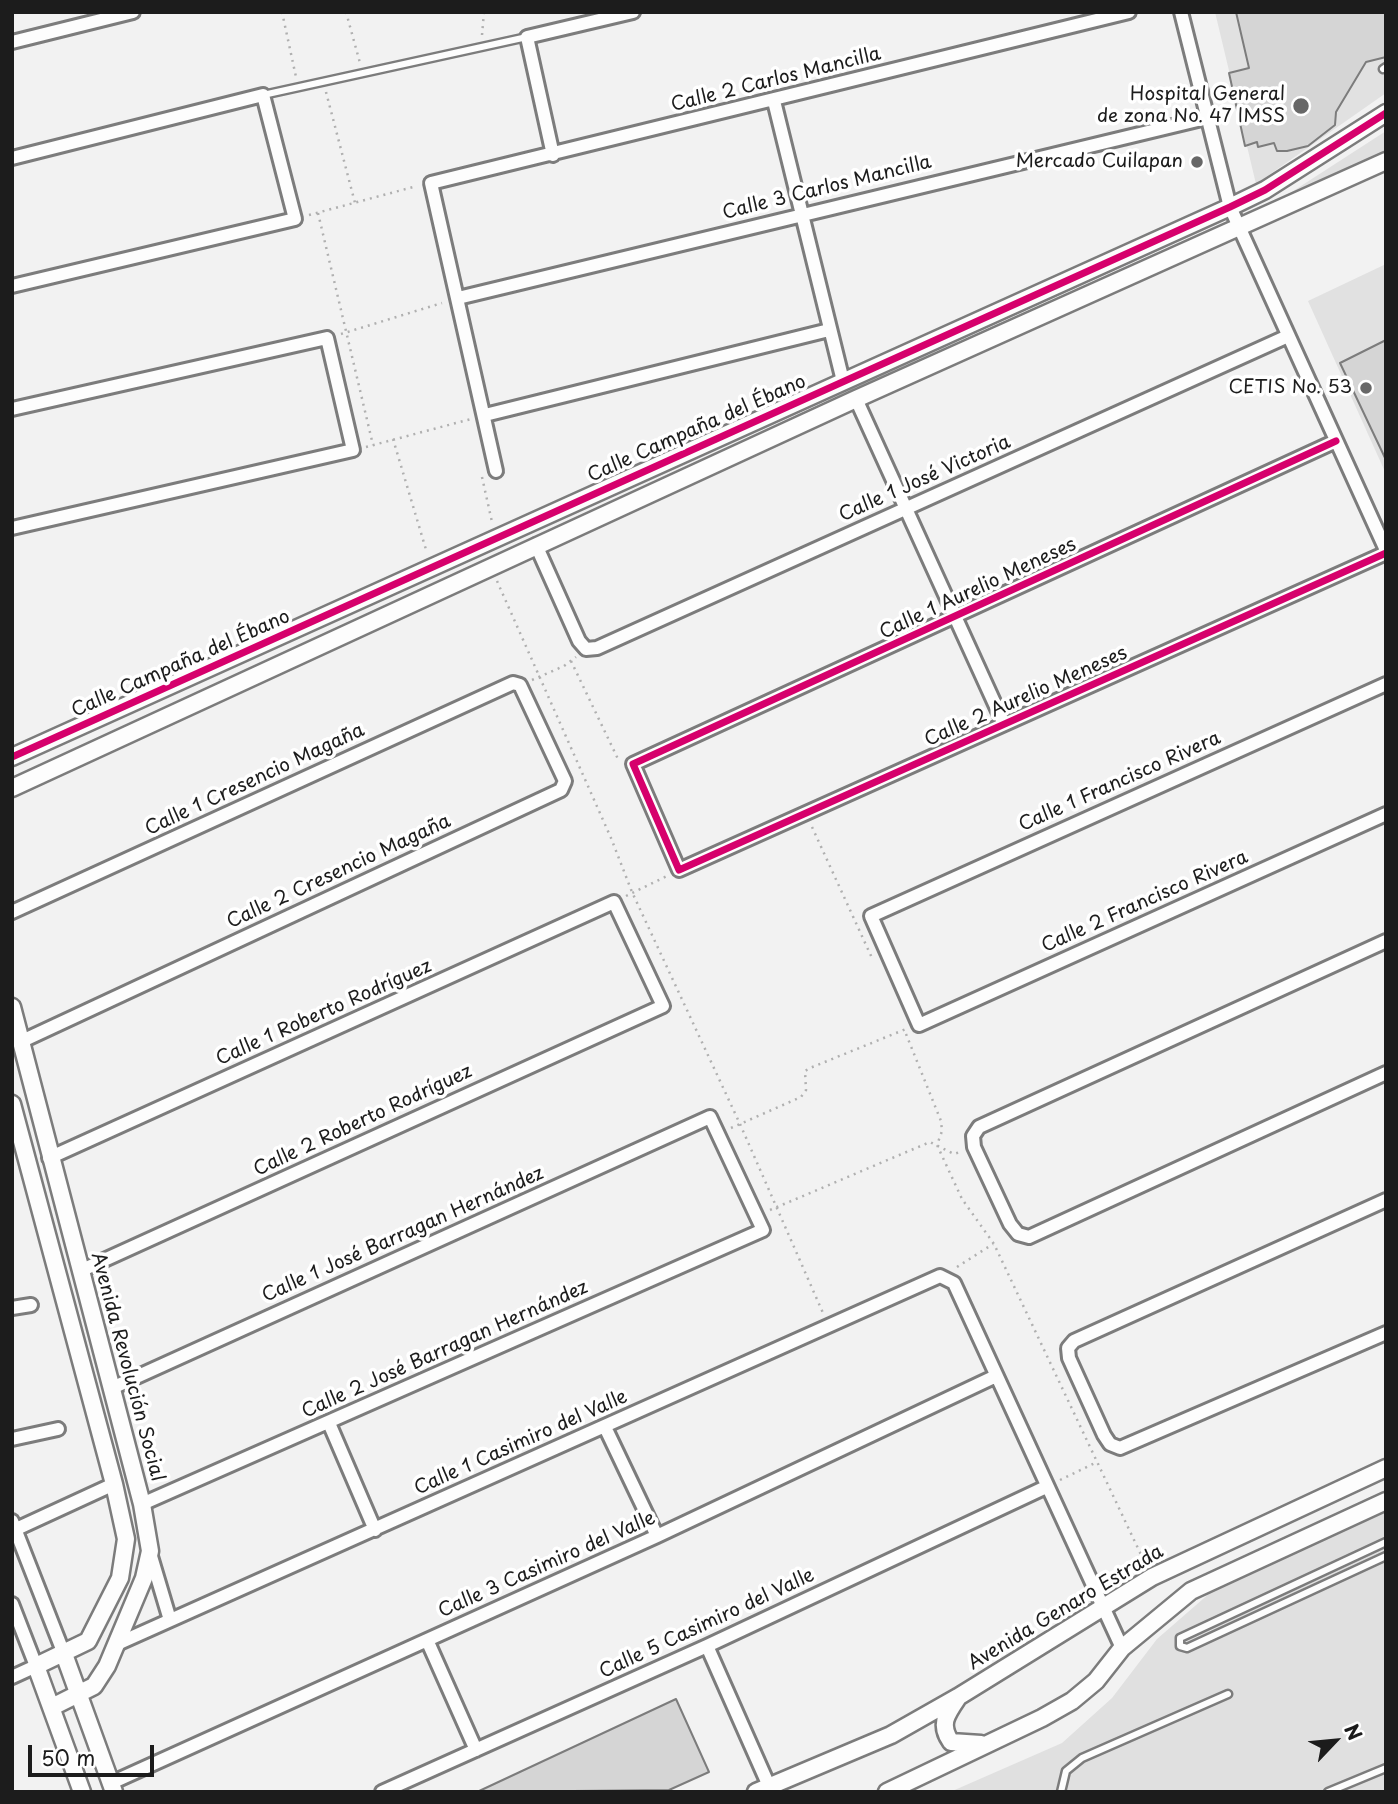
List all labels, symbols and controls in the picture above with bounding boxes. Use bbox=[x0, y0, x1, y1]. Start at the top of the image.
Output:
street label: Calle 2 Carlos Mancilla bbox=[669, 43, 883, 117]
place label: Hospital General de zona No. 47 IMSS bbox=[1097, 84, 1285, 128]
marker: Hospital General de zona No. 47 IMSS bbox=[1291, 96, 1311, 116]
street label: Calle 3 Carlos Mancilla bbox=[720, 151, 934, 225]
place label: Mercado Cuilapan bbox=[1016, 151, 1183, 173]
marker: Mercado Cuilapan bbox=[1189, 154, 1205, 170]
street label: Calle Campaña del Ébano bbox=[584, 370, 810, 488]
place label: CETIS No. 53 bbox=[1228, 377, 1352, 399]
marker: CETIS No. 53 bbox=[1358, 380, 1374, 396]
street label: Calle 1 José Victoria bbox=[836, 431, 1014, 527]
street label: Calle 1 Aurelio Meneses bbox=[876, 533, 1080, 645]
street label: Calle Campaña del Ébano bbox=[68, 605, 294, 723]
street label: Calle 2 Aurelio Meneses bbox=[921, 642, 1131, 752]
street label: Calle 1 Cresencio Magaña bbox=[142, 719, 368, 841]
street label: Calle 1 Francisco Rivera bbox=[1015, 727, 1225, 837]
street label: Calle 2 Cresencio Magaña bbox=[224, 810, 454, 934]
street label: Calle 2 Francisco Rivera bbox=[1038, 846, 1252, 958]
street label: Calle 1 Roberto Rodríguez bbox=[213, 955, 435, 1071]
street label: Calle 2 Roberto Rodríguez bbox=[250, 1060, 476, 1182]
street label: Calle 1 José Barragan Hernández bbox=[259, 1162, 547, 1308]
street label: Avenida Revolución Social bbox=[85, 1250, 169, 1484]
street label: Calle 2 José Barragan Hernández bbox=[299, 1276, 591, 1424]
street label: Calle 1 Casimiro del Valle bbox=[411, 1386, 631, 1500]
street label: Calle 3 Casimiro del Valle bbox=[435, 1507, 659, 1623]
street label: Avenida Genaro Estrada bbox=[964, 1541, 1168, 1675]
street label: Calle 5 Casimiro del Valle bbox=[596, 1564, 818, 1684]
north arrow bbox=[1300, 1706, 1370, 1776]
text: N bbox=[1338, 1719, 1370, 1745]
scale bar bbox=[32, 1730, 158, 1774]
text: 50 m bbox=[41, 1741, 95, 1773]

